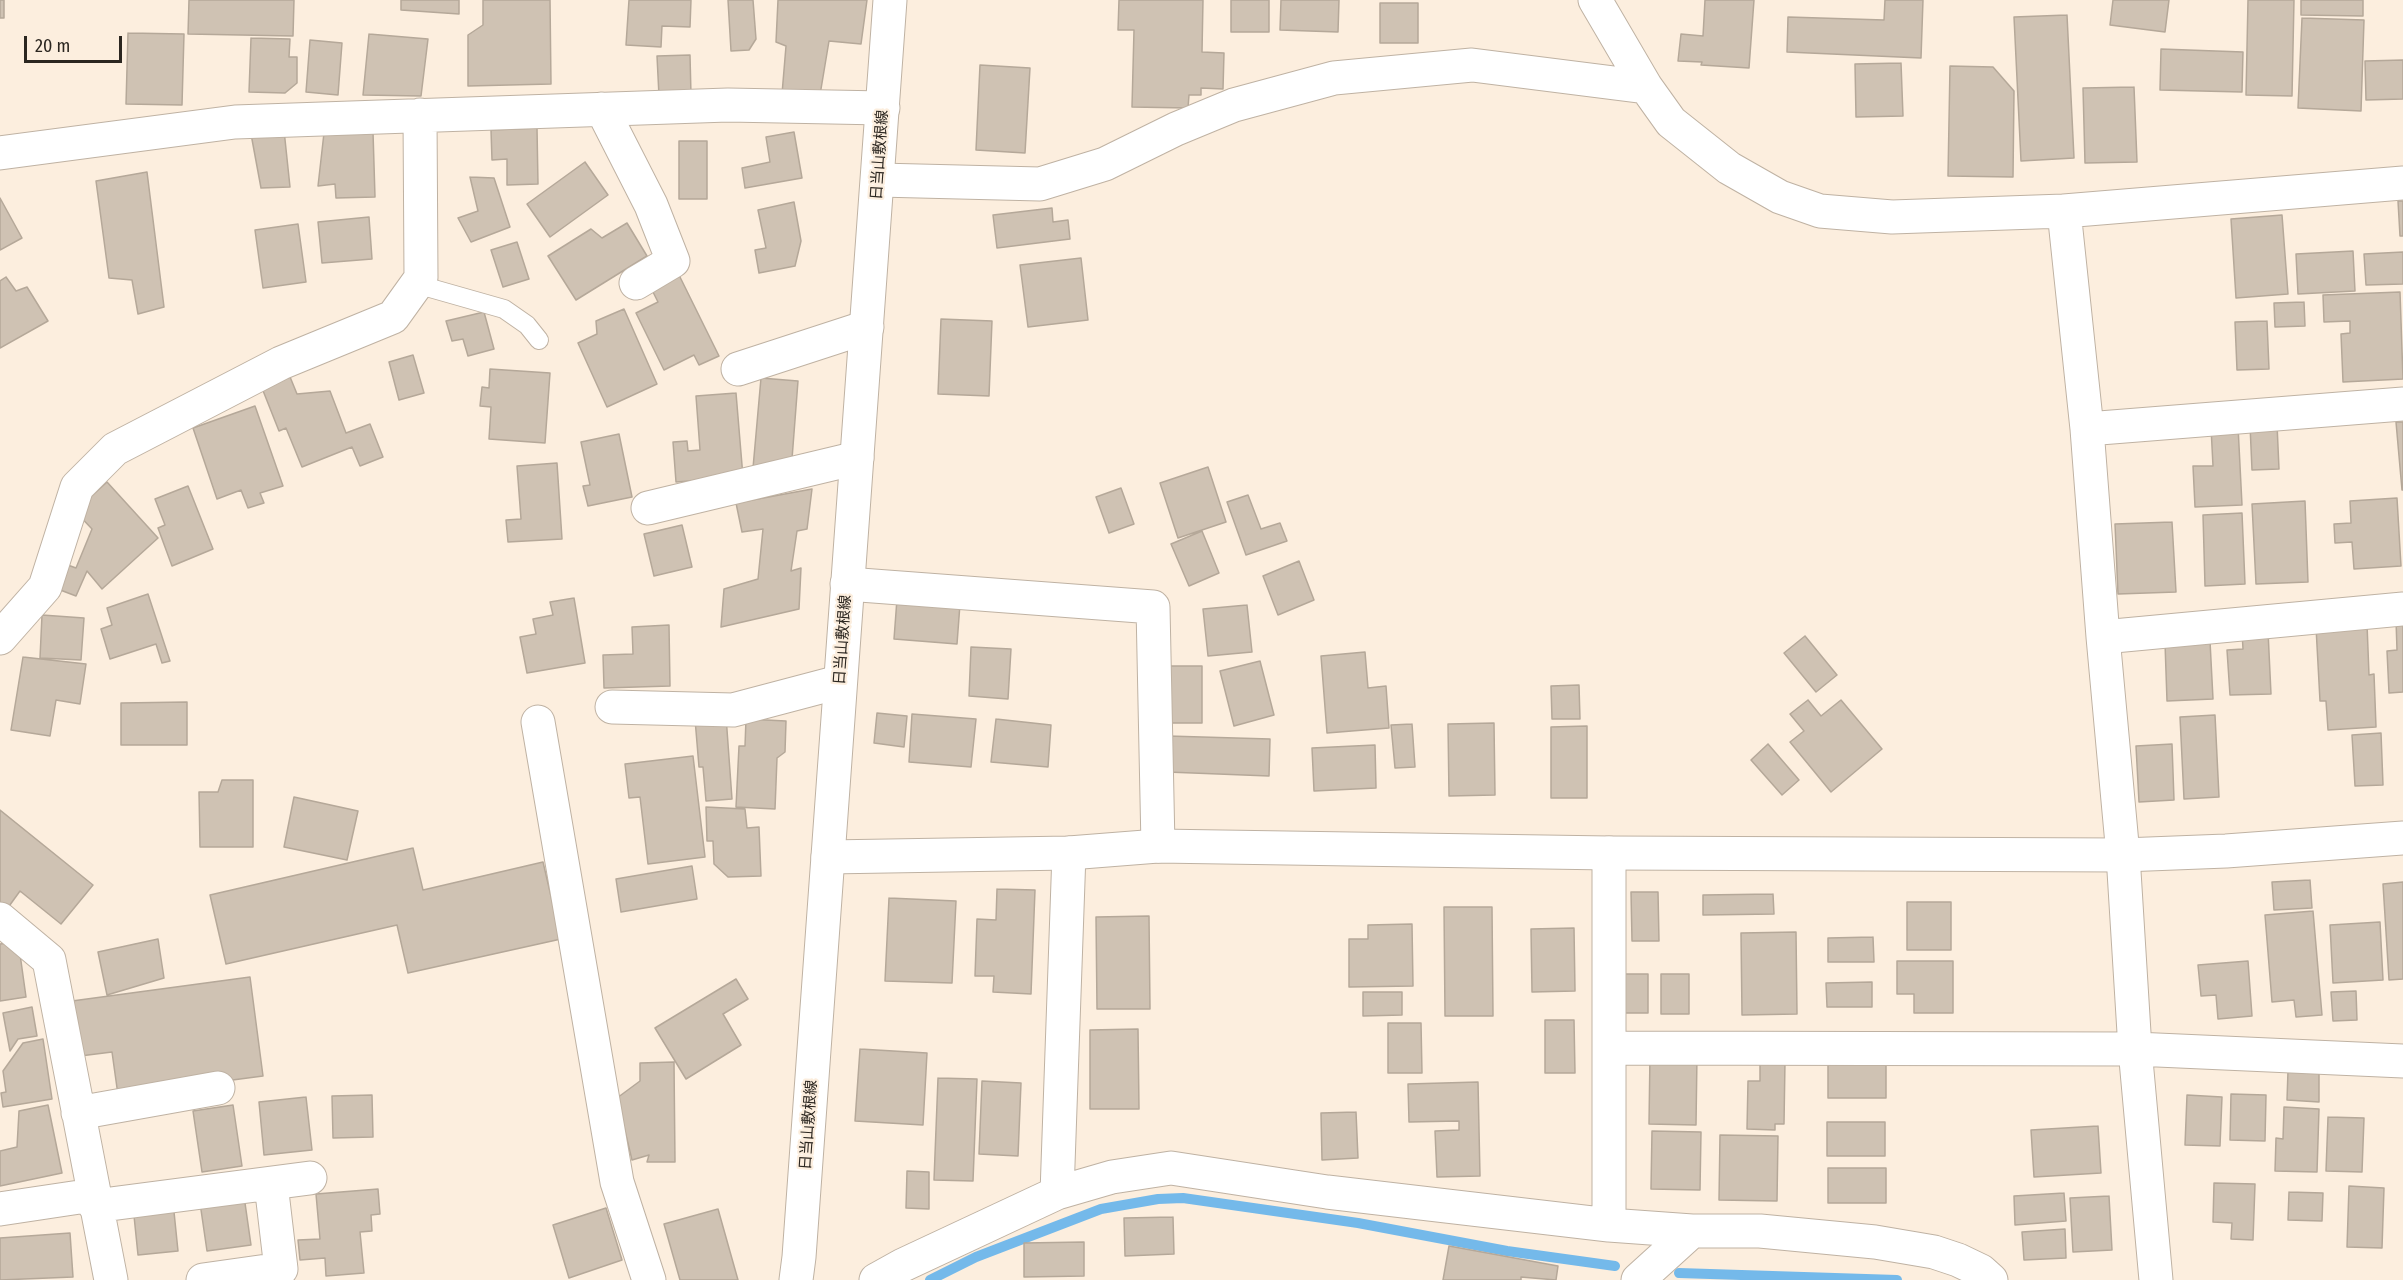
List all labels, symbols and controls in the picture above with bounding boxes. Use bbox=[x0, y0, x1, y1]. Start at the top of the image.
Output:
scale bar bbox=[27, 24, 124, 62]
text: 20 m bbox=[35, 35, 70, 57]
street label: 日当山敷根線 bbox=[868, 109, 892, 201]
street label: 日当山敷根線 bbox=[831, 594, 855, 686]
street label: 日当山敷根線 bbox=[797, 1079, 821, 1171]

